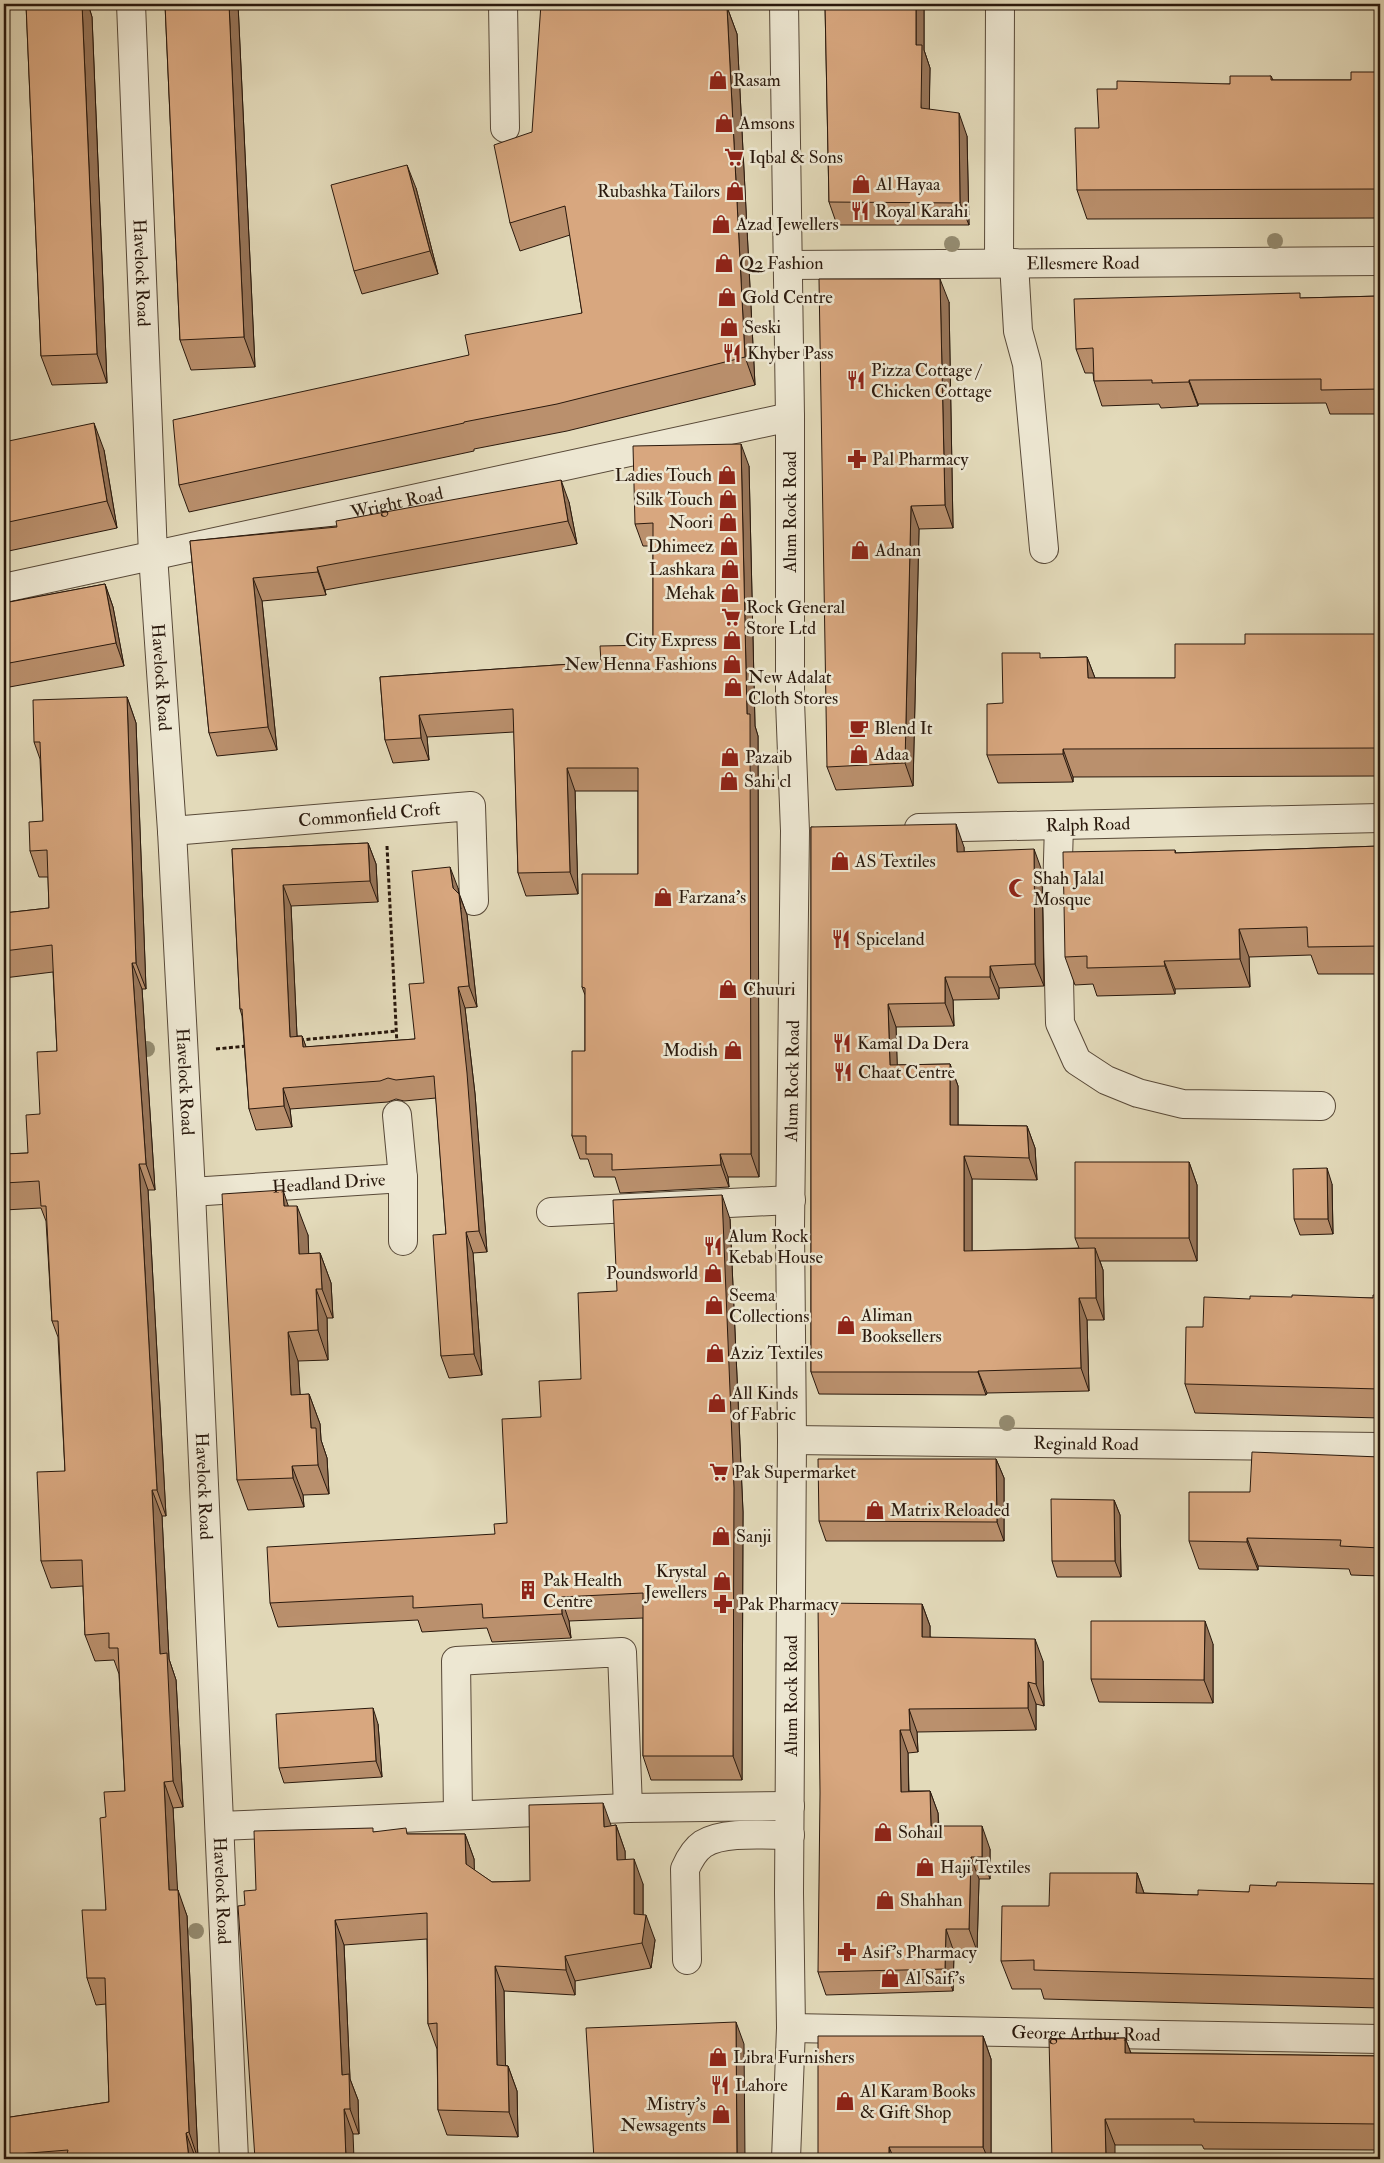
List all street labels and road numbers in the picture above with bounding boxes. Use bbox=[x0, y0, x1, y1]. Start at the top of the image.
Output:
street label: Havelock Road bbox=[128, 219, 155, 327]
street label: Ellesmere Road bbox=[1026, 252, 1140, 275]
street label: Alum Rock Road bbox=[779, 451, 802, 574]
street label: Wright Road bbox=[348, 482, 445, 524]
street label: Havelock Road bbox=[146, 623, 176, 732]
street label: Commonfield Croft bbox=[297, 798, 441, 832]
street label: Ralph Road bbox=[1045, 812, 1131, 837]
street label: Alum Rock Road bbox=[780, 1020, 805, 1143]
street label: Havelock Road bbox=[170, 1027, 199, 1136]
street label: Headland Drive bbox=[271, 1168, 387, 1199]
street label: Havelock Road bbox=[190, 1432, 217, 1541]
street label: Reginald Road bbox=[1033, 1432, 1139, 1456]
street label: Alum Rock Road bbox=[780, 1635, 803, 1758]
street label: Havelock Road bbox=[208, 1837, 235, 1945]
street label: George Arthur Road bbox=[1011, 2021, 1161, 2047]

